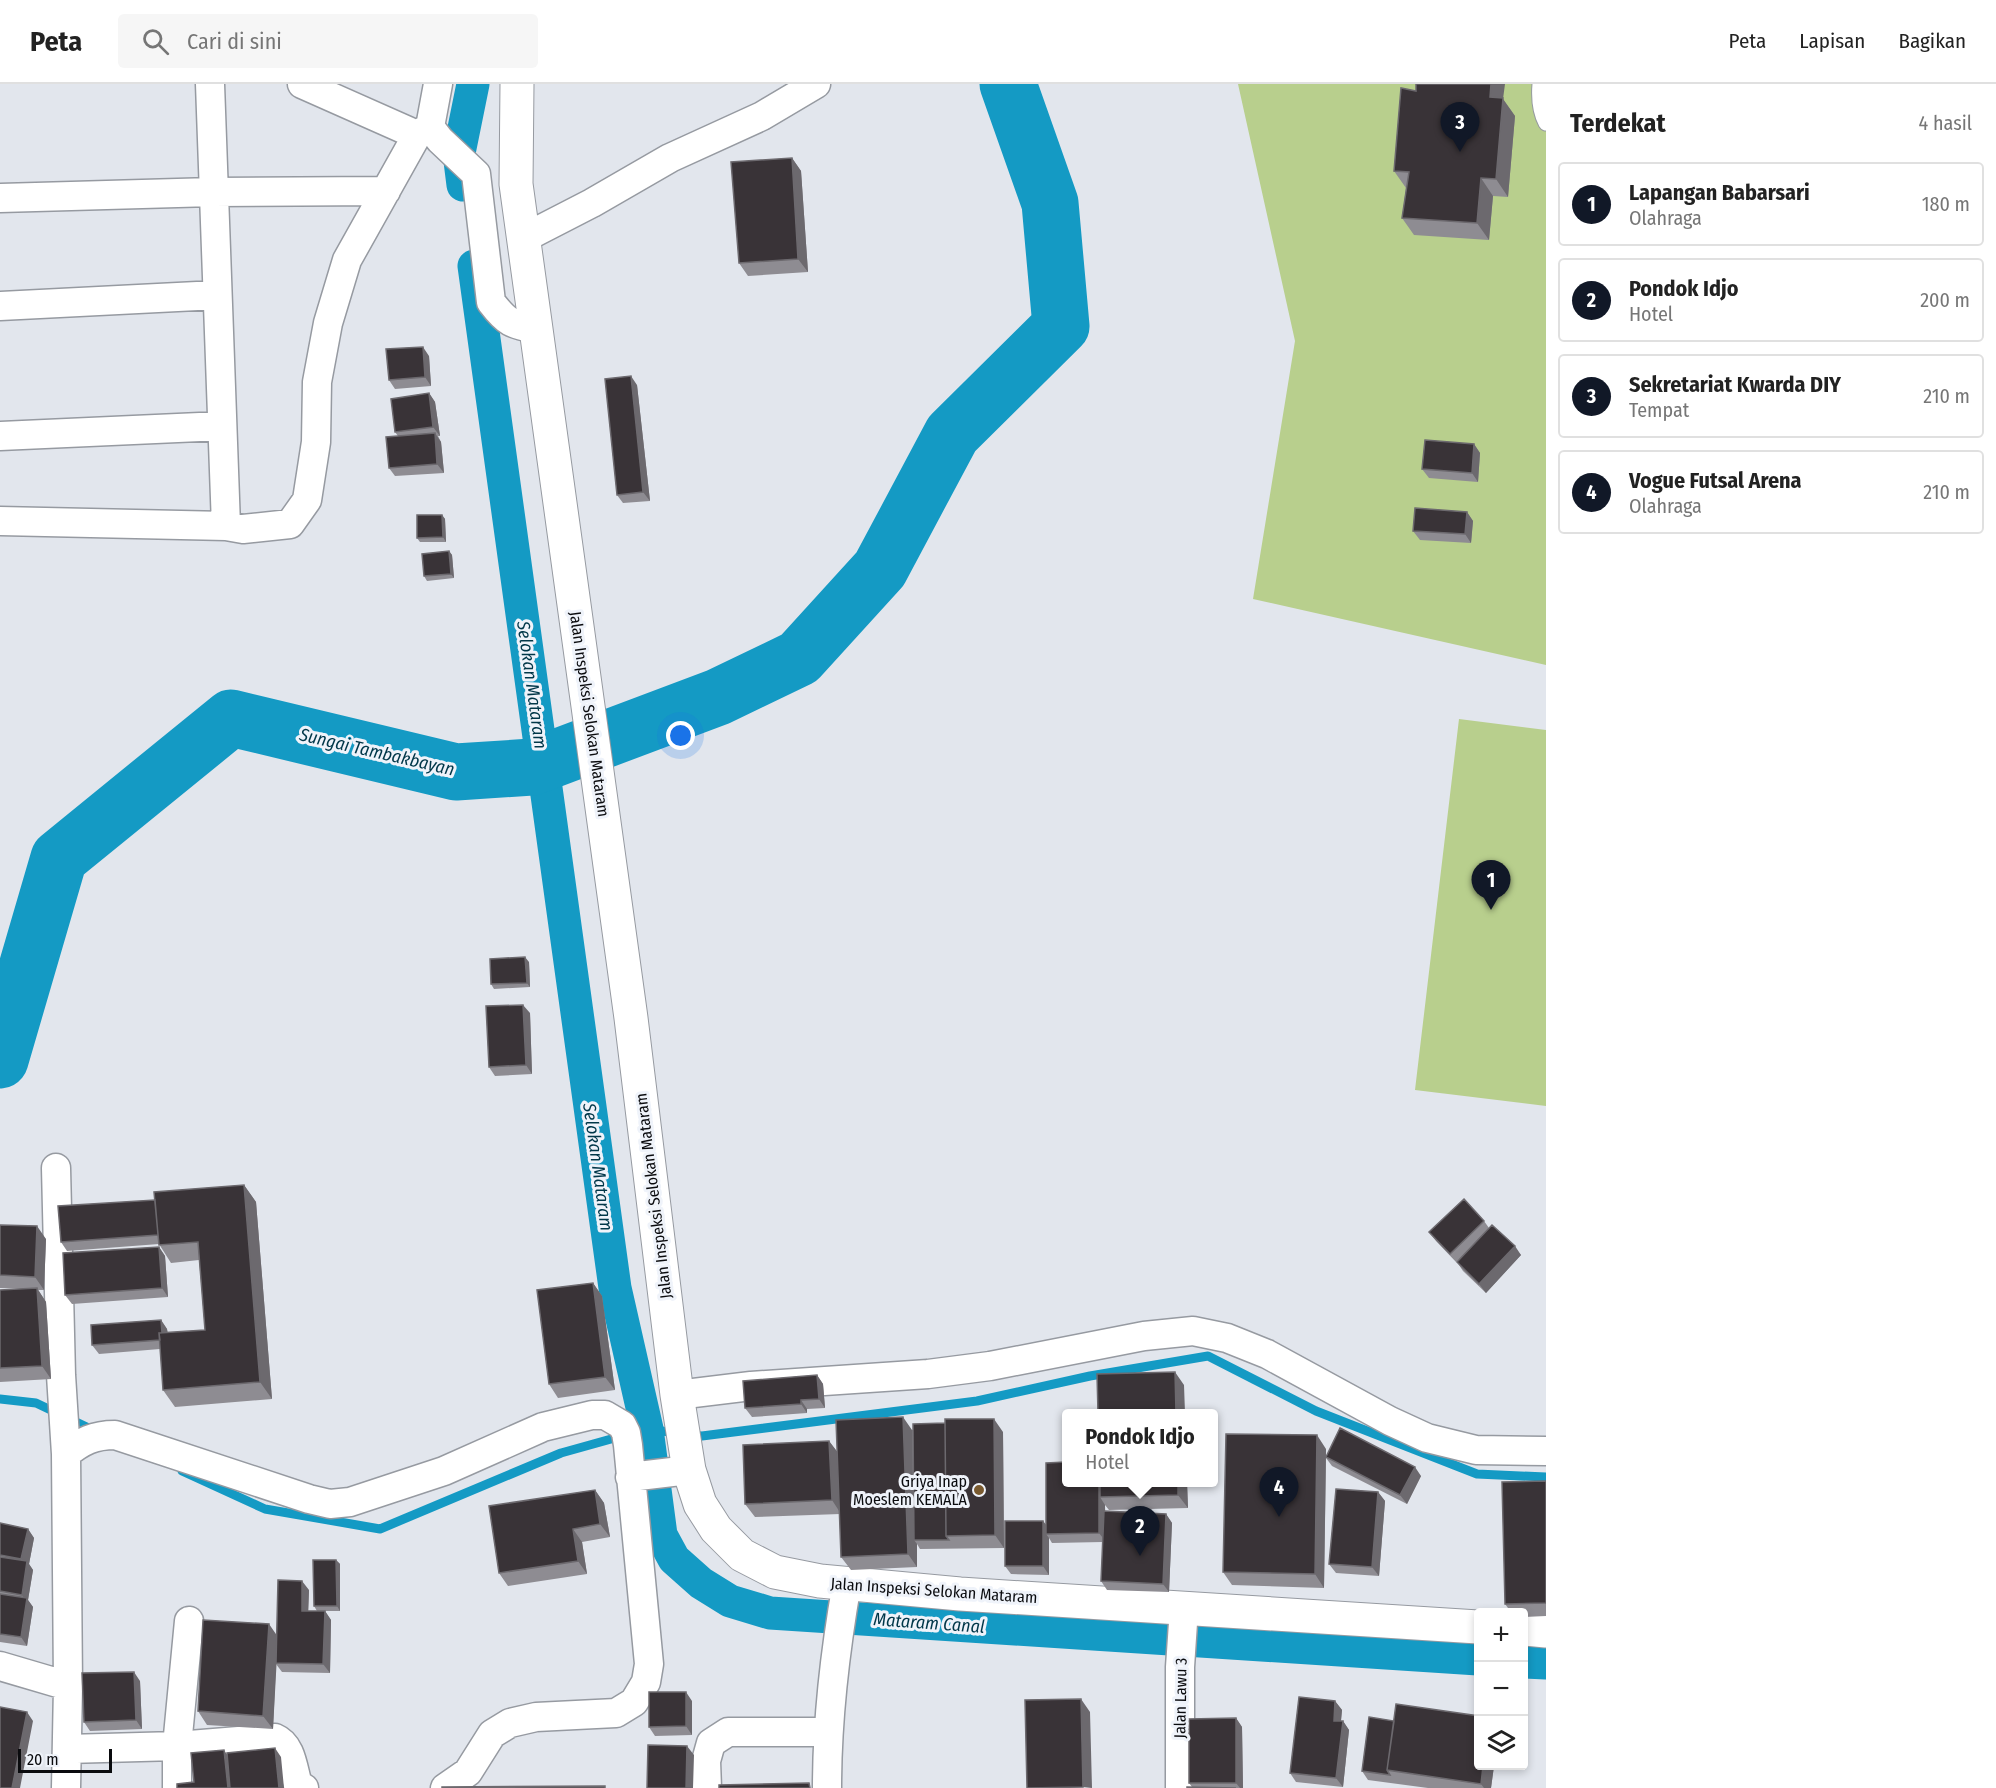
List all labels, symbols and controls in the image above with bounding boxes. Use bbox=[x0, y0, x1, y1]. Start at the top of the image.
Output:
search box bbox=[118, 14, 538, 68]
text: Peta bbox=[30, 25, 82, 58]
icon: search bbox=[139, 25, 172, 58]
text: Cari di sini bbox=[187, 28, 282, 55]
text: Peta bbox=[1729, 28, 1766, 54]
text: Lapisan bbox=[1799, 28, 1865, 54]
text: Bagikan bbox=[1898, 28, 1966, 54]
pin: 3 bbox=[1440, 103, 1480, 152]
text: Terdekat bbox=[1570, 108, 1666, 139]
text: 4 hasil bbox=[1919, 111, 1972, 135]
text: Lapangan Babarsari bbox=[1629, 179, 1810, 206]
text: 1 bbox=[1587, 192, 1596, 216]
text: 180 m bbox=[1922, 192, 1970, 216]
text: Olahraga bbox=[1629, 206, 1702, 230]
text: Pondok Idjo bbox=[1629, 275, 1738, 302]
text: 2 bbox=[1587, 288, 1596, 312]
text: 200 m bbox=[1920, 288, 1970, 312]
text: Hotel bbox=[1629, 302, 1673, 326]
text: Sekretariat Kwarda DIY bbox=[1629, 371, 1841, 398]
text: 3 bbox=[1587, 384, 1596, 408]
text: 210 m bbox=[1923, 384, 1970, 408]
text: Tempat bbox=[1629, 398, 1689, 422]
text: Vogue Futsal Arena bbox=[1629, 467, 1802, 494]
text: 4 bbox=[1586, 480, 1597, 504]
text: 210 m bbox=[1923, 480, 1970, 504]
text: Olahraga bbox=[1629, 494, 1702, 518]
street label: Jalan Inspeksi Selokan Mataram bbox=[566, 610, 613, 818]
water label: Selokan Mataram bbox=[512, 619, 552, 750]
your location bbox=[666, 721, 695, 750]
water label: Sungai Tambakbayan bbox=[296, 723, 457, 781]
pin: 1 bbox=[1472, 860, 1510, 910]
street label: Jalan Inspeksi Selokan Mataram bbox=[631, 1092, 676, 1300]
water label: Selokan Mataram bbox=[578, 1101, 618, 1232]
popup bbox=[1062, 1409, 1218, 1487]
text: Pondok Idjo bbox=[1085, 1423, 1195, 1450]
text: Hotel bbox=[1085, 1450, 1129, 1474]
pin: 4 bbox=[1260, 1468, 1298, 1517]
place label: Griya Inap Moeslem KEMALA bbox=[853, 1472, 968, 1509]
marker: Griya Inap Moeslem KEMALA bbox=[972, 1483, 986, 1497]
pin: 2 bbox=[1120, 1506, 1160, 1556]
street label: Jalan Inspeksi Selokan Mataram bbox=[830, 1574, 1038, 1607]
water label: Mataram Canal bbox=[873, 1608, 986, 1638]
map controls bbox=[1474, 1608, 1528, 1770]
button: + bbox=[1474, 1608, 1528, 1662]
street label: Jalan Lawu 3 bbox=[1170, 1657, 1191, 1739]
button: − bbox=[1474, 1662, 1528, 1716]
button: layers bbox=[1474, 1716, 1528, 1770]
scale bar bbox=[18, 1746, 112, 1774]
text: 20 m bbox=[27, 1750, 58, 1769]

